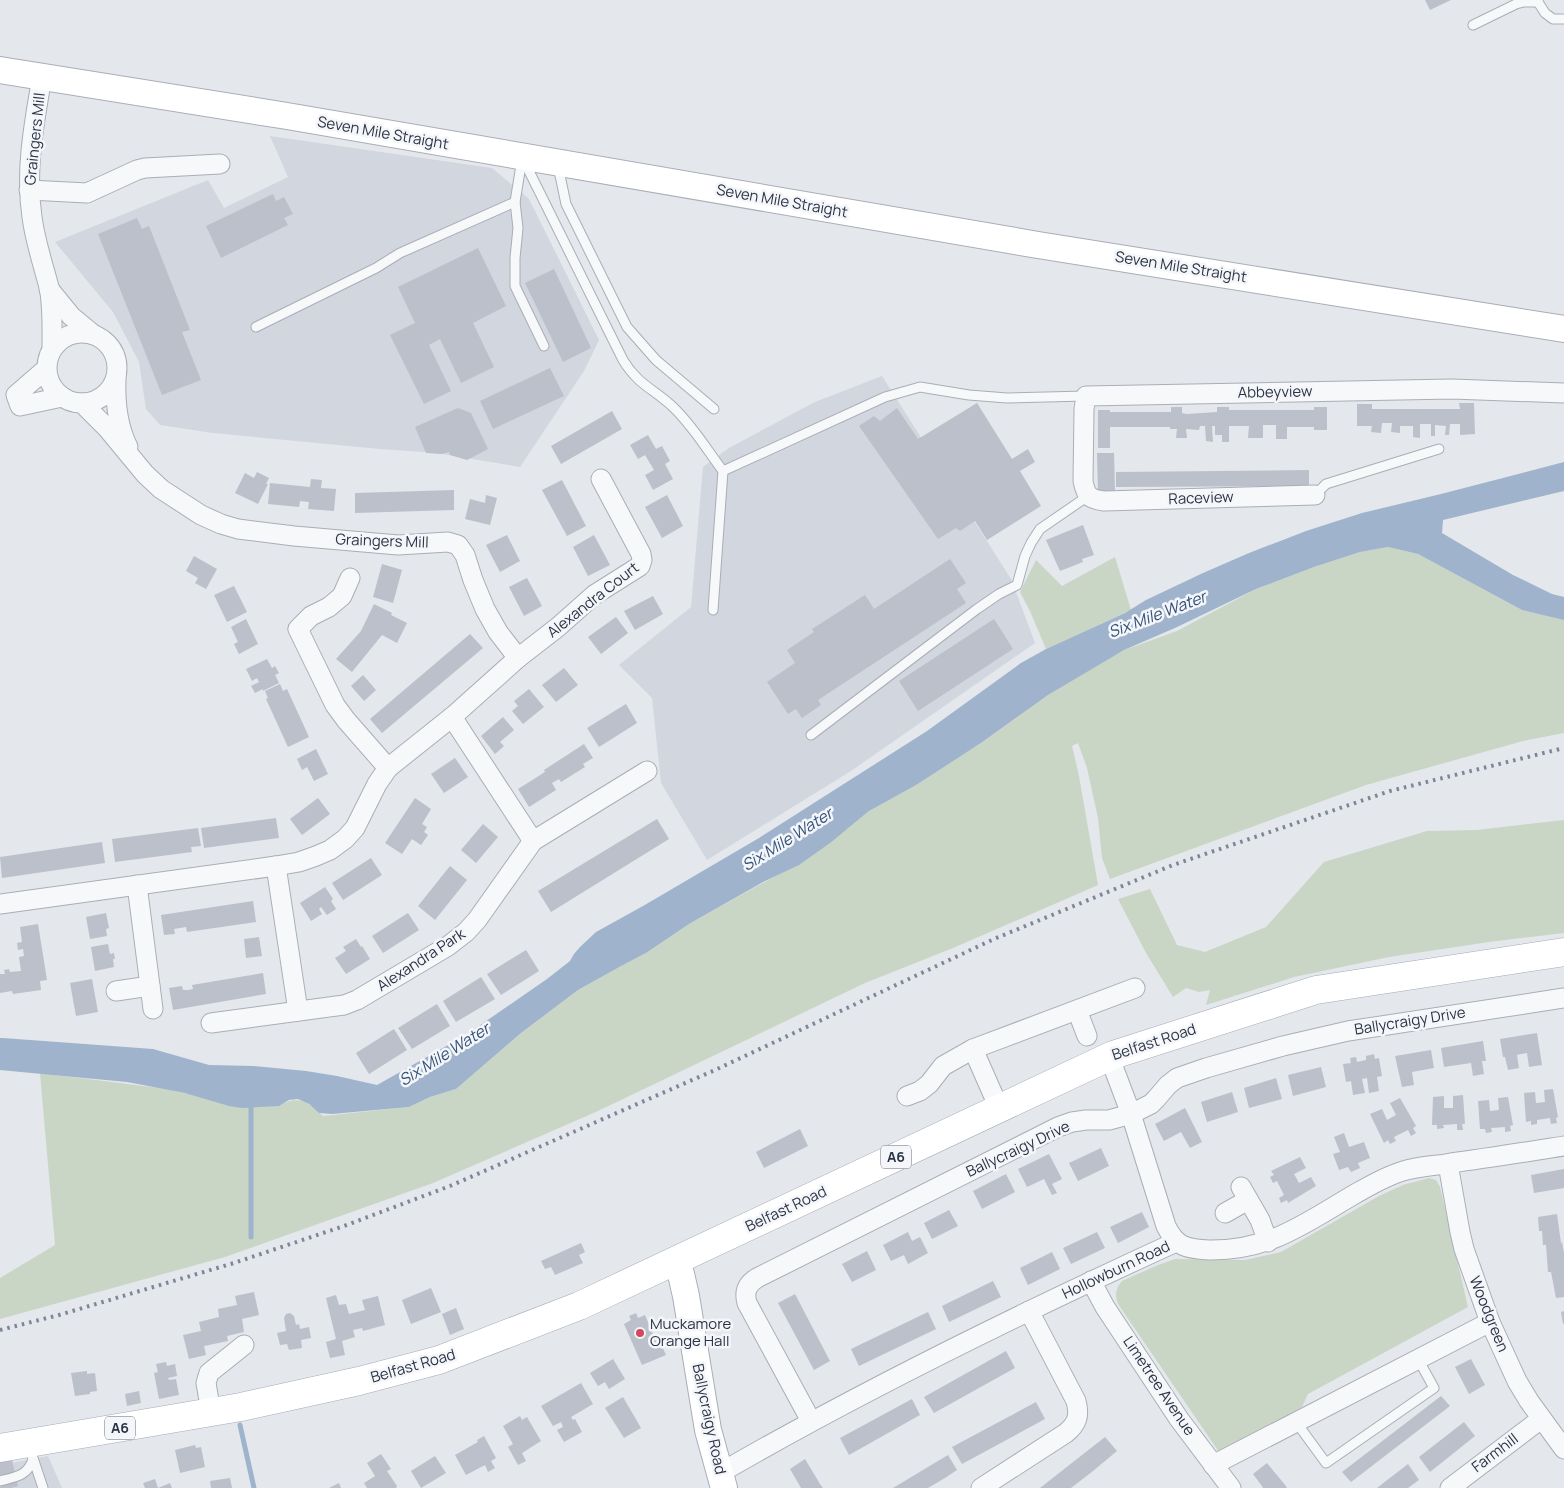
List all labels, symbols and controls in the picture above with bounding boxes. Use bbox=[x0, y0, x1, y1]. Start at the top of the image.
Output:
street label: Graingers Mill bbox=[19, 92, 50, 186]
street label: Seven Mile Straight bbox=[316, 111, 450, 154]
street label: Seven Mile Straight bbox=[715, 179, 849, 222]
street label: Seven Mile Straight bbox=[1114, 246, 1248, 287]
street label: Abbeyview bbox=[1237, 380, 1313, 403]
street label: Raceview bbox=[1168, 486, 1235, 509]
street label: Graingers Mill bbox=[335, 528, 429, 553]
street label: Alexandra Court bbox=[542, 557, 643, 642]
water label: Six Mile Water bbox=[1105, 584, 1211, 643]
water label: Six Mile Water bbox=[737, 801, 838, 876]
street label: Alexandra Park bbox=[372, 923, 469, 996]
street label: Ballycraigy Drive bbox=[1353, 1001, 1467, 1040]
water label: Six Mile Water bbox=[394, 1016, 495, 1091]
street label: Belfast Road bbox=[1109, 1018, 1199, 1065]
street label: Ballycraigy Drive bbox=[962, 1115, 1073, 1182]
road number: A6 bbox=[881, 1146, 911, 1168]
street label: Belfast Road bbox=[742, 1181, 830, 1237]
street label: Hollowburn Road bbox=[1058, 1235, 1173, 1304]
street label: Woodgreen bbox=[1465, 1273, 1514, 1355]
place label: Muckamore Orange Hall bbox=[650, 1313, 731, 1351]
marker: Muckamore Orange Hall bbox=[634, 1327, 646, 1339]
street label: Limetree Avenue bbox=[1118, 1332, 1201, 1440]
street label: Belfast Road bbox=[368, 1343, 458, 1388]
street label: Ballycraigy Road bbox=[687, 1362, 731, 1476]
road number: A6 bbox=[105, 1416, 135, 1440]
street label: Farmhill bbox=[1467, 1428, 1522, 1477]

